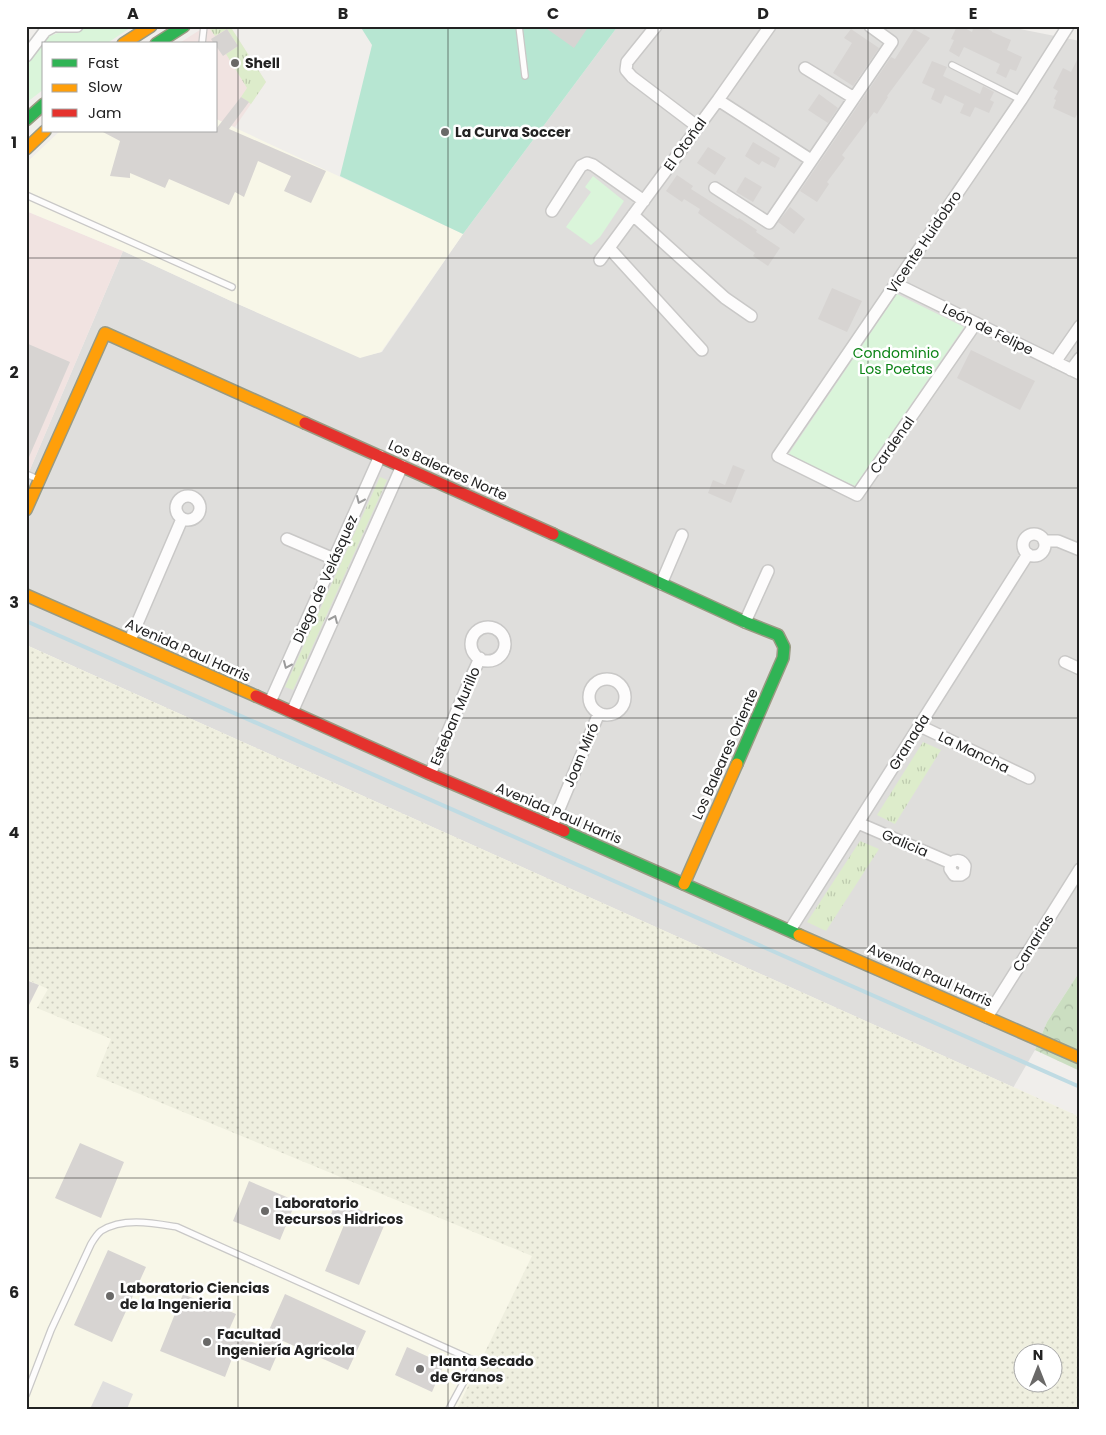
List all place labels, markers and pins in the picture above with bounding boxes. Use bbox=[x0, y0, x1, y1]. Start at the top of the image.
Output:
place label: Shell bbox=[245, 53, 280, 73]
marker: Shell bbox=[229, 57, 241, 69]
place label: La Curva Soccer bbox=[455, 122, 571, 142]
marker: La Curva Soccer bbox=[439, 126, 451, 138]
place label: Laboratorio Recursos Hidricos bbox=[275, 1193, 404, 1229]
marker: Laboratorio Recursos Hidricos bbox=[259, 1205, 271, 1217]
place label: Laboratorio Ciencias de la Ingenieria bbox=[120, 1278, 270, 1314]
marker: Laboratorio Ciencias de la Ingenieria bbox=[104, 1290, 116, 1302]
place label: Facultad Ingeniería Agricola bbox=[217, 1324, 355, 1360]
marker: Facultad Ingeniería Agricola bbox=[201, 1336, 213, 1348]
place label: Planta Secado de Granos bbox=[430, 1351, 534, 1387]
marker: Planta Secado de Granos bbox=[414, 1363, 426, 1375]

